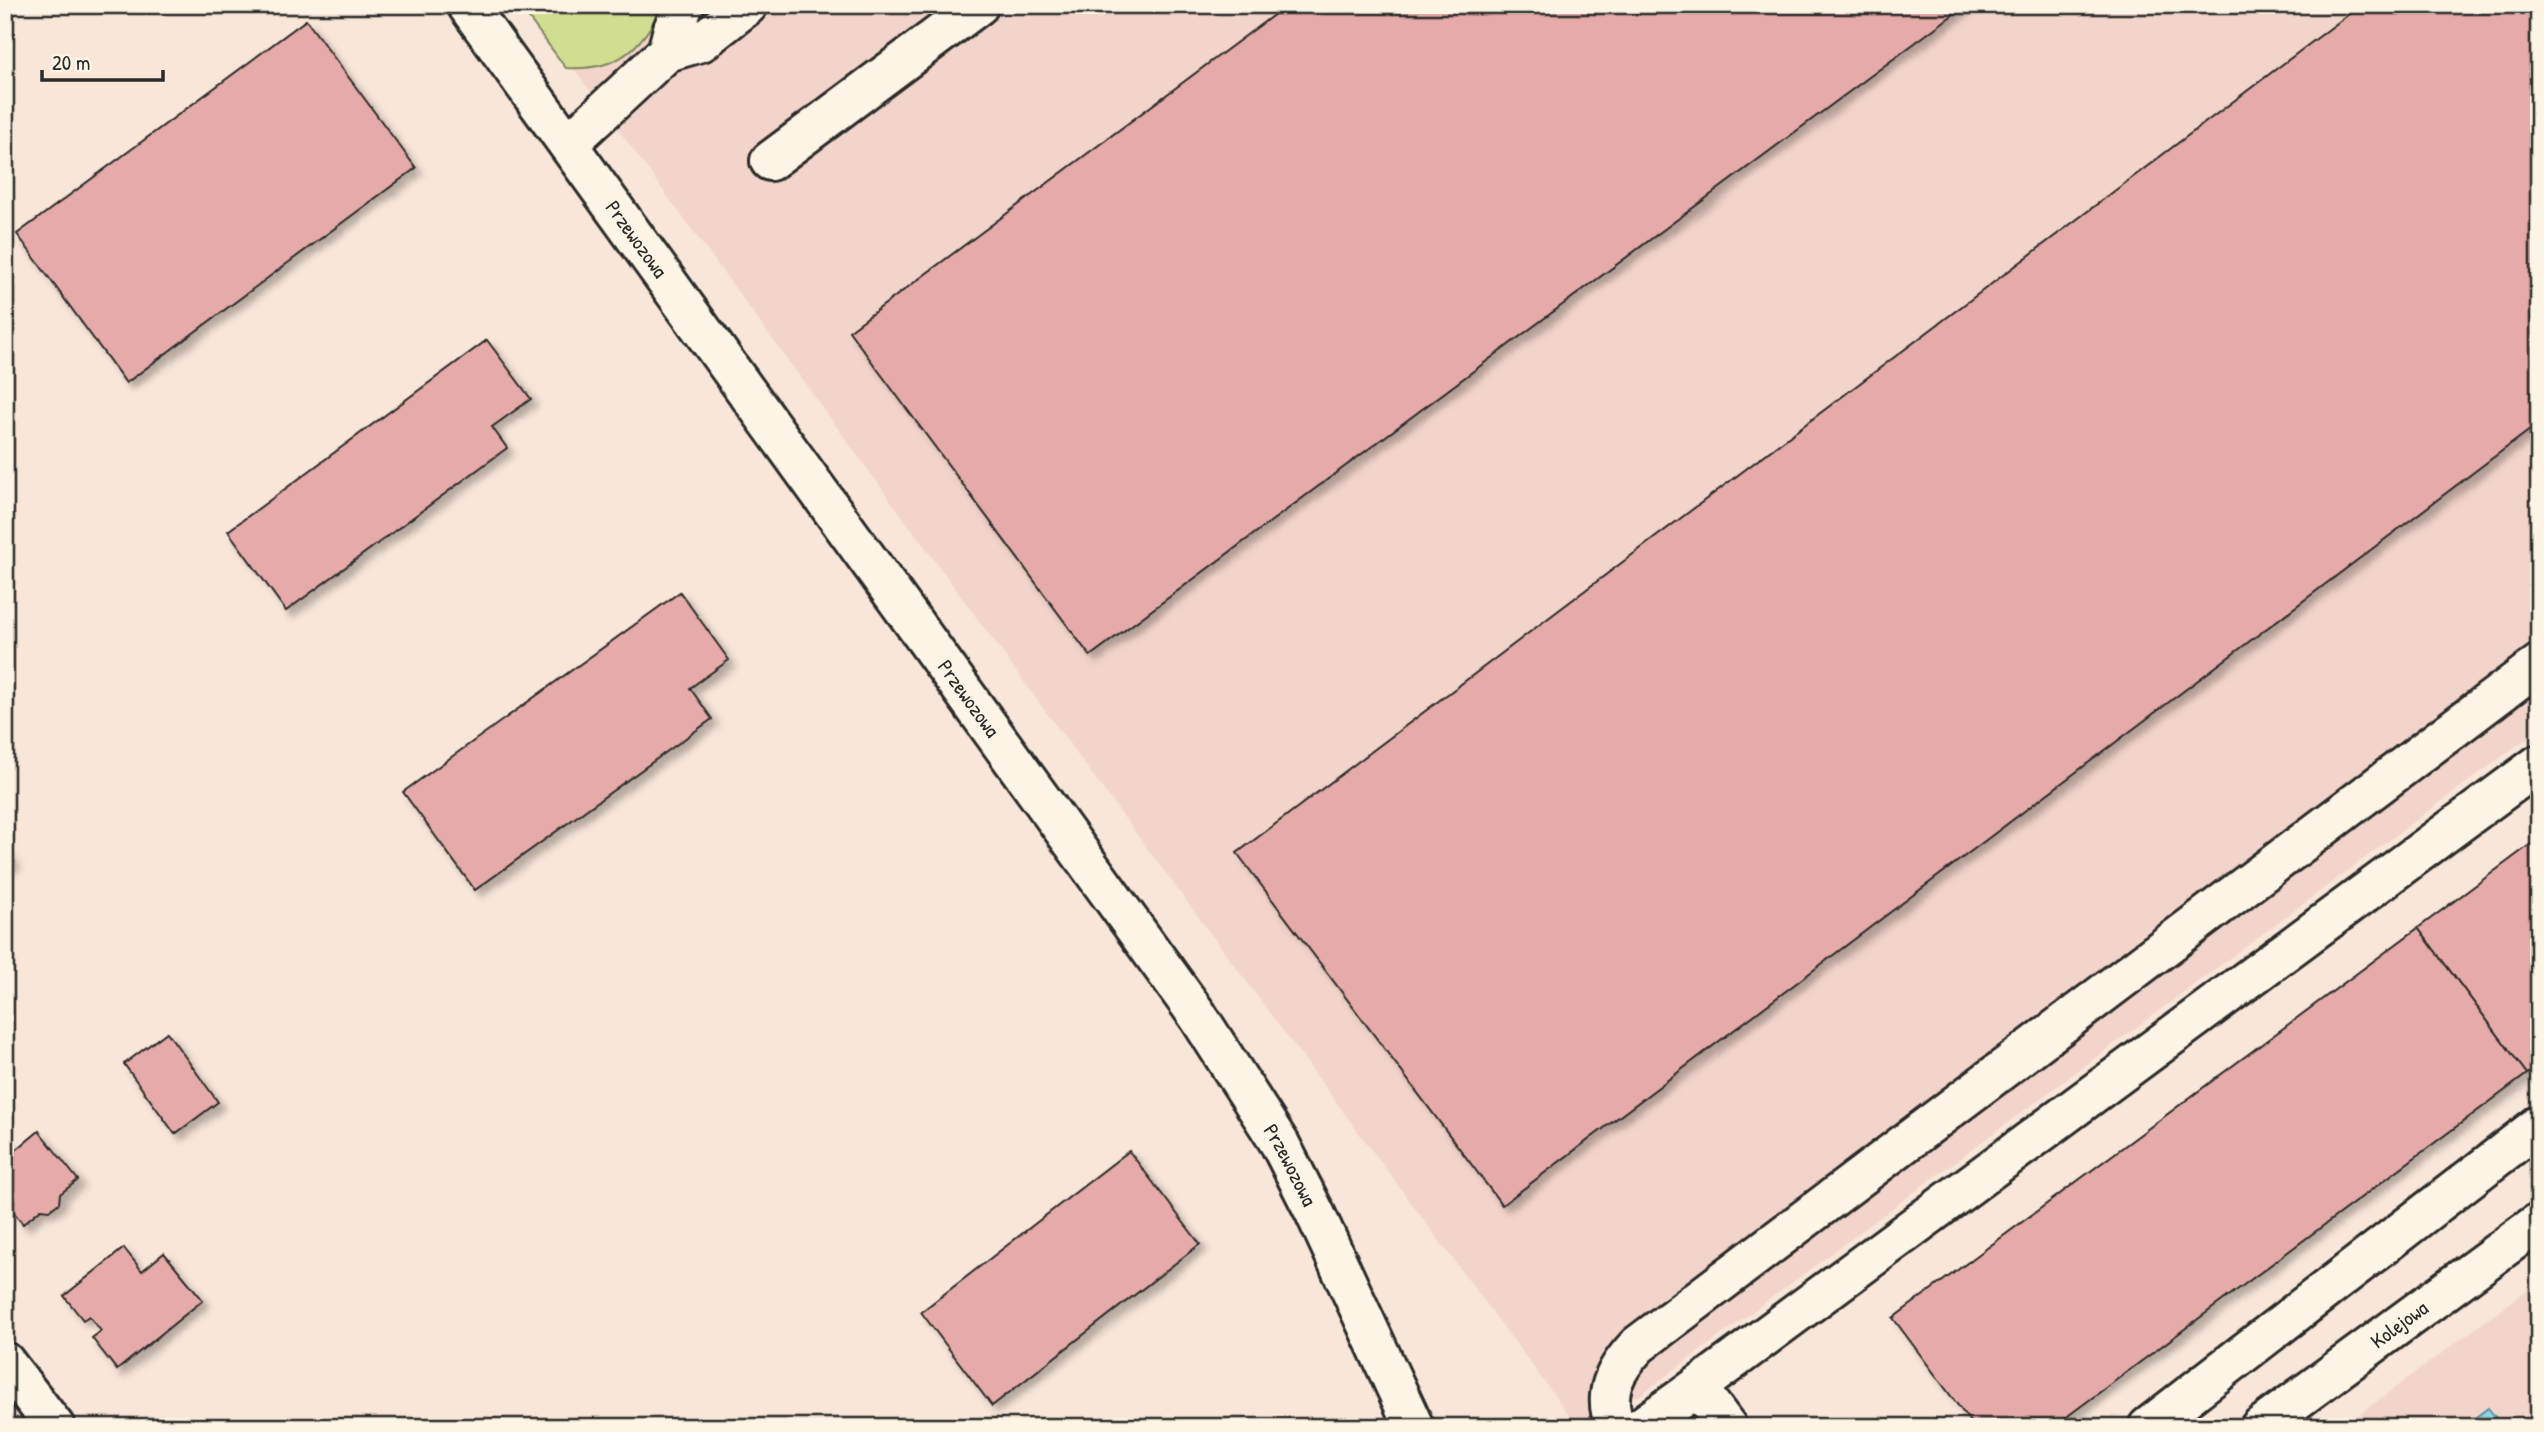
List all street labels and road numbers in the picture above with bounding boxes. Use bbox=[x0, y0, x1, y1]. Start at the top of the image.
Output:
street label: Przewozowa bbox=[599, 194, 675, 284]
street label: Przewozowa bbox=[931, 654, 1007, 743]
street label: Przewozowa bbox=[1257, 1118, 1324, 1211]
street label: Kolejowa bbox=[2364, 1293, 2434, 1355]

